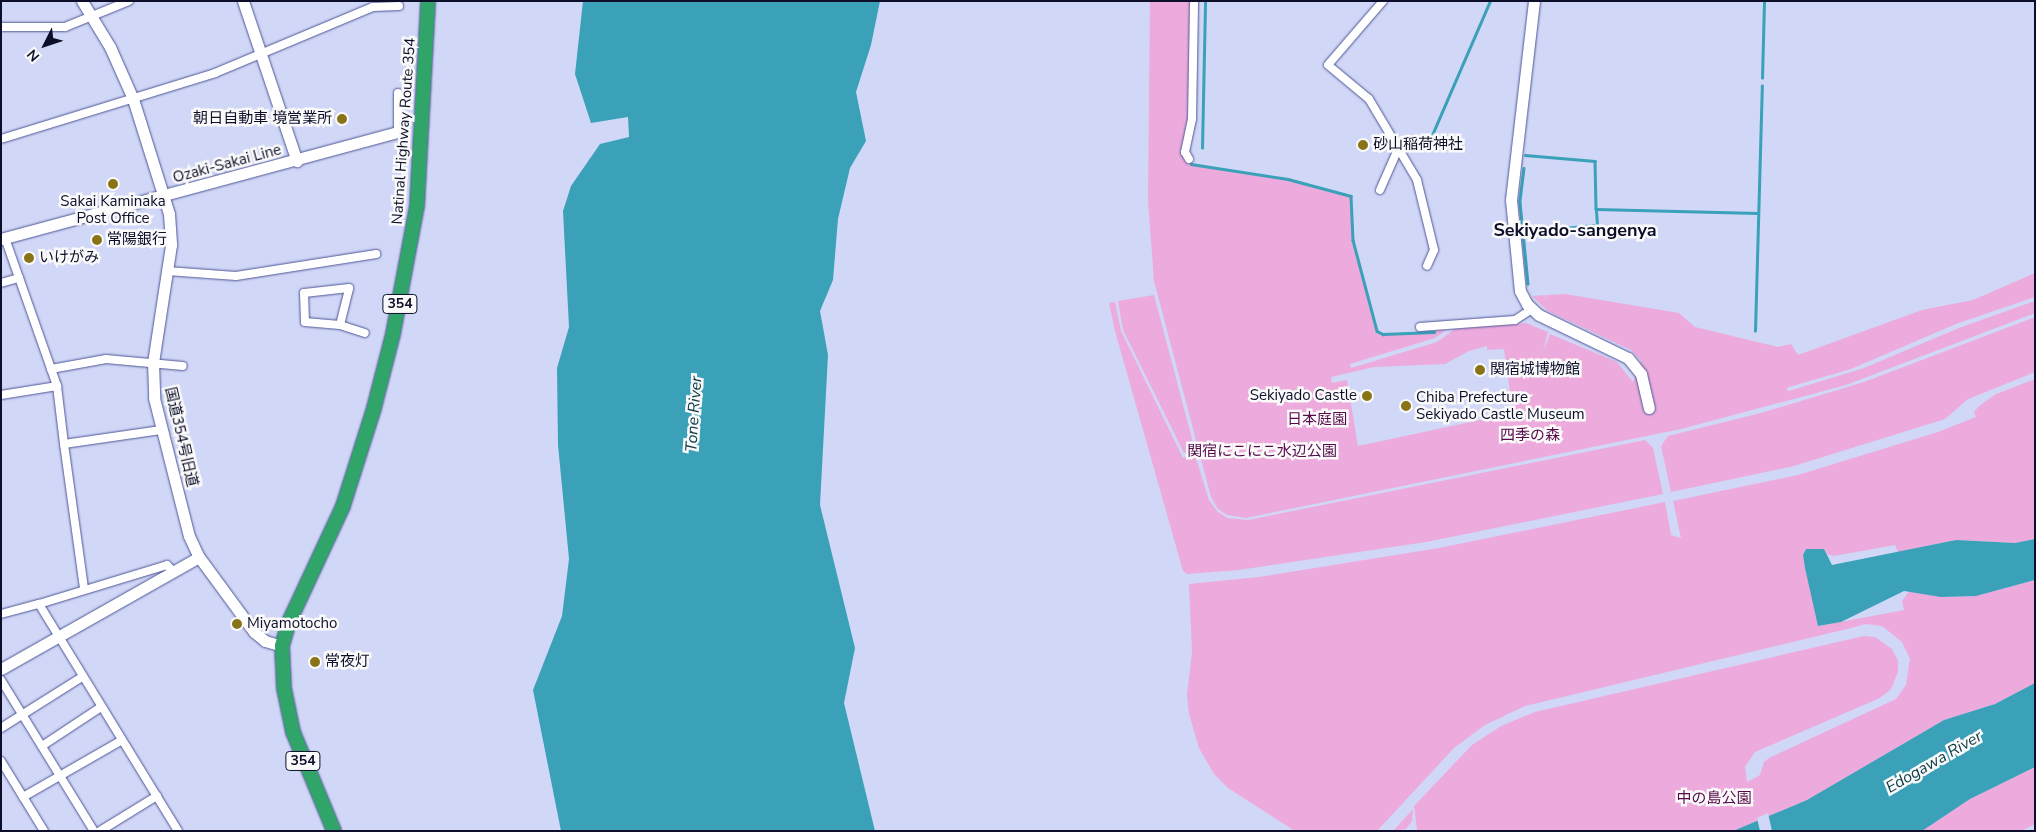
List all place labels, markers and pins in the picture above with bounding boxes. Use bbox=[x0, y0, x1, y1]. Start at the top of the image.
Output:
place label: 朝日自動車 境営業所 bbox=[193, 110, 332, 128]
marker: 朝日自動車 境営業所 bbox=[336, 113, 348, 125]
place label: 砂山稲荷神社 bbox=[1373, 136, 1463, 154]
marker: 砂山稲荷神社 bbox=[1357, 139, 1369, 151]
marker: Sakai Kaminaka Post Office bbox=[107, 178, 119, 190]
place label: Sakai Kaminaka Post Office bbox=[60, 192, 166, 227]
place label: 常陽銀行 bbox=[107, 231, 167, 249]
marker: 常陽銀行 bbox=[91, 234, 103, 246]
place label: いけがみ bbox=[39, 249, 99, 267]
marker: いけがみ bbox=[23, 252, 35, 264]
place label: 関宿城博物館 bbox=[1490, 361, 1580, 379]
marker: 関宿城博物館 bbox=[1474, 364, 1486, 376]
place label: Sekiyado Castle bbox=[1250, 387, 1357, 405]
place label: Chiba Prefecture Sekiyado Castle Museum bbox=[1416, 388, 1585, 423]
marker: Sekiyado Castle bbox=[1361, 390, 1373, 402]
marker: Chiba Prefecture Sekiyado Castle Museum bbox=[1400, 400, 1412, 412]
place label: Miyamotocho bbox=[247, 615, 337, 633]
marker: Miyamotocho bbox=[231, 618, 243, 630]
place label: 常夜灯 bbox=[325, 653, 370, 671]
marker: 常夜灯 bbox=[309, 656, 321, 668]

